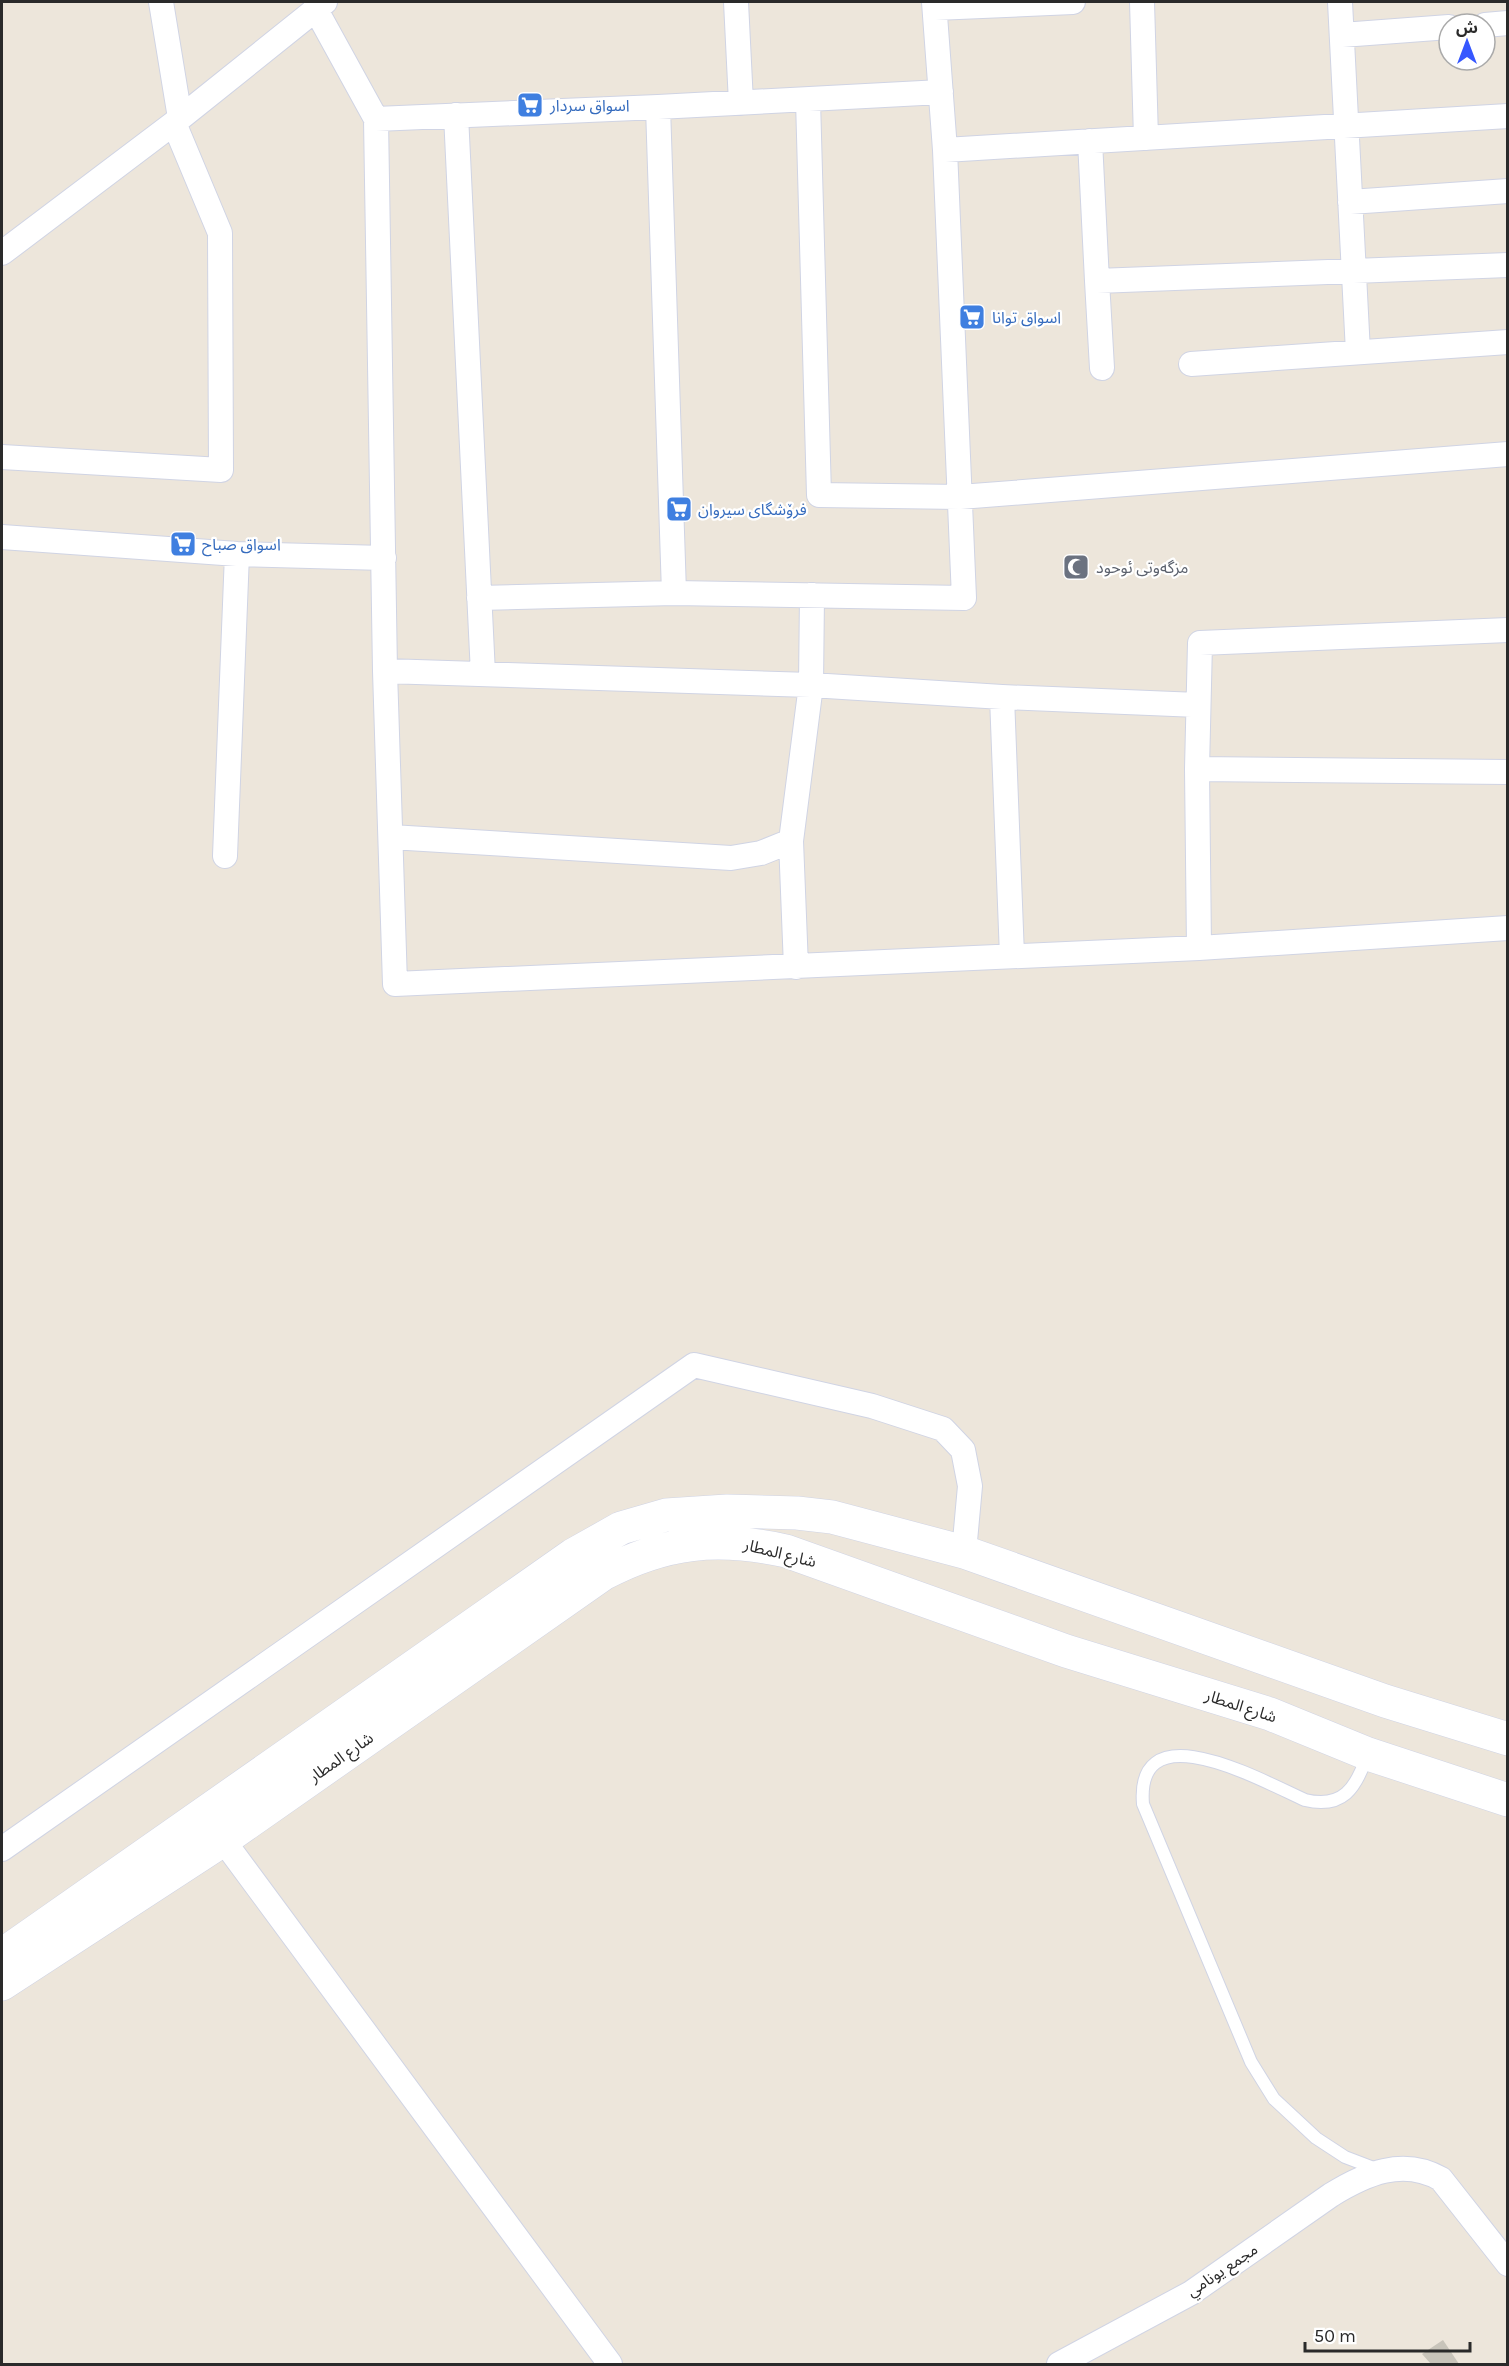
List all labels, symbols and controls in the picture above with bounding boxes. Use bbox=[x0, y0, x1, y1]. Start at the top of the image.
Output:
north arrow bbox=[1437, 12, 1497, 72]
text: ش bbox=[1456, 18, 1478, 37]
supermarket icon: اسواق سردار bbox=[515, 90, 545, 120]
place label: اسواق سردار bbox=[549, 96, 630, 115]
supermarket icon: اسواق توانا bbox=[957, 302, 987, 332]
place label: اسواق توانا bbox=[992, 308, 1061, 327]
supermarket icon: فرۆشگای سیروان bbox=[664, 494, 694, 524]
place label: فرۆشگای سیروان bbox=[698, 500, 807, 519]
supermarket icon: اسواق صباح bbox=[168, 529, 198, 559]
place label: اسواق صباح bbox=[202, 535, 281, 557]
mosque icon: مزگەوتی ئوحود bbox=[1061, 552, 1091, 582]
place label: مزگەوتی ئوحود bbox=[1096, 558, 1188, 577]
street label: شارع المطار bbox=[740, 1535, 818, 1574]
street label: شارع المطار bbox=[1201, 1685, 1279, 1729]
street label: شارع المطار bbox=[304, 1728, 379, 1789]
street label: مجمع يونامي bbox=[1183, 2239, 1263, 2303]
scale bar bbox=[1305, 2315, 1470, 2353]
text: 50 m bbox=[1314, 2325, 1356, 2347]

